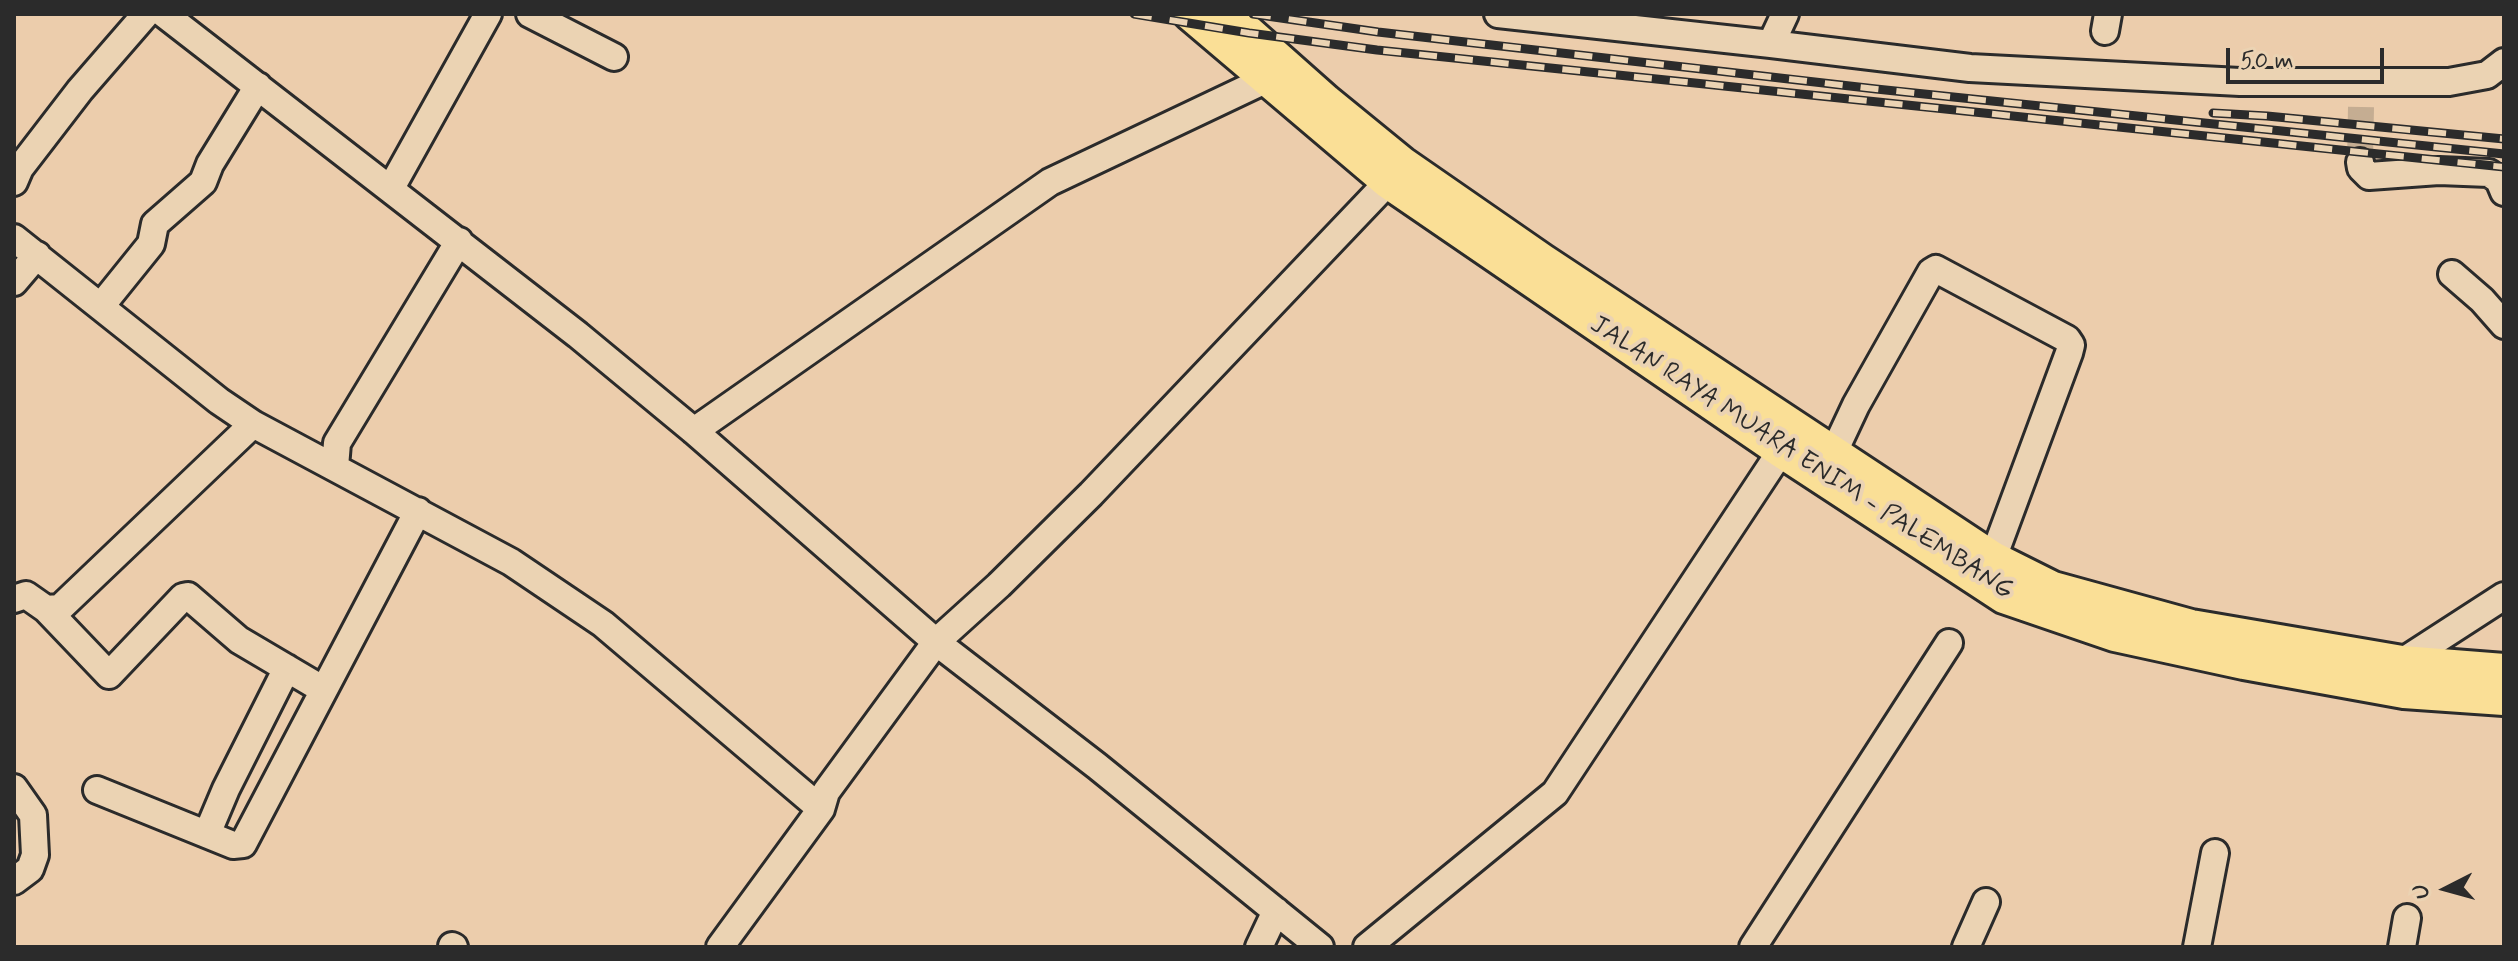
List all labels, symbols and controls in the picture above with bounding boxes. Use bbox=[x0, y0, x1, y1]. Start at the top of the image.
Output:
scale bar bbox=[2230, 32, 2388, 82]
text: 50 m bbox=[2240, 46, 2294, 77]
street label: JALAN RAYA MUARA ENIM - PALEMBANG bbox=[1583, 310, 2019, 608]
north arrow bbox=[2406, 849, 2486, 929]
text: U bbox=[2407, 883, 2437, 900]

